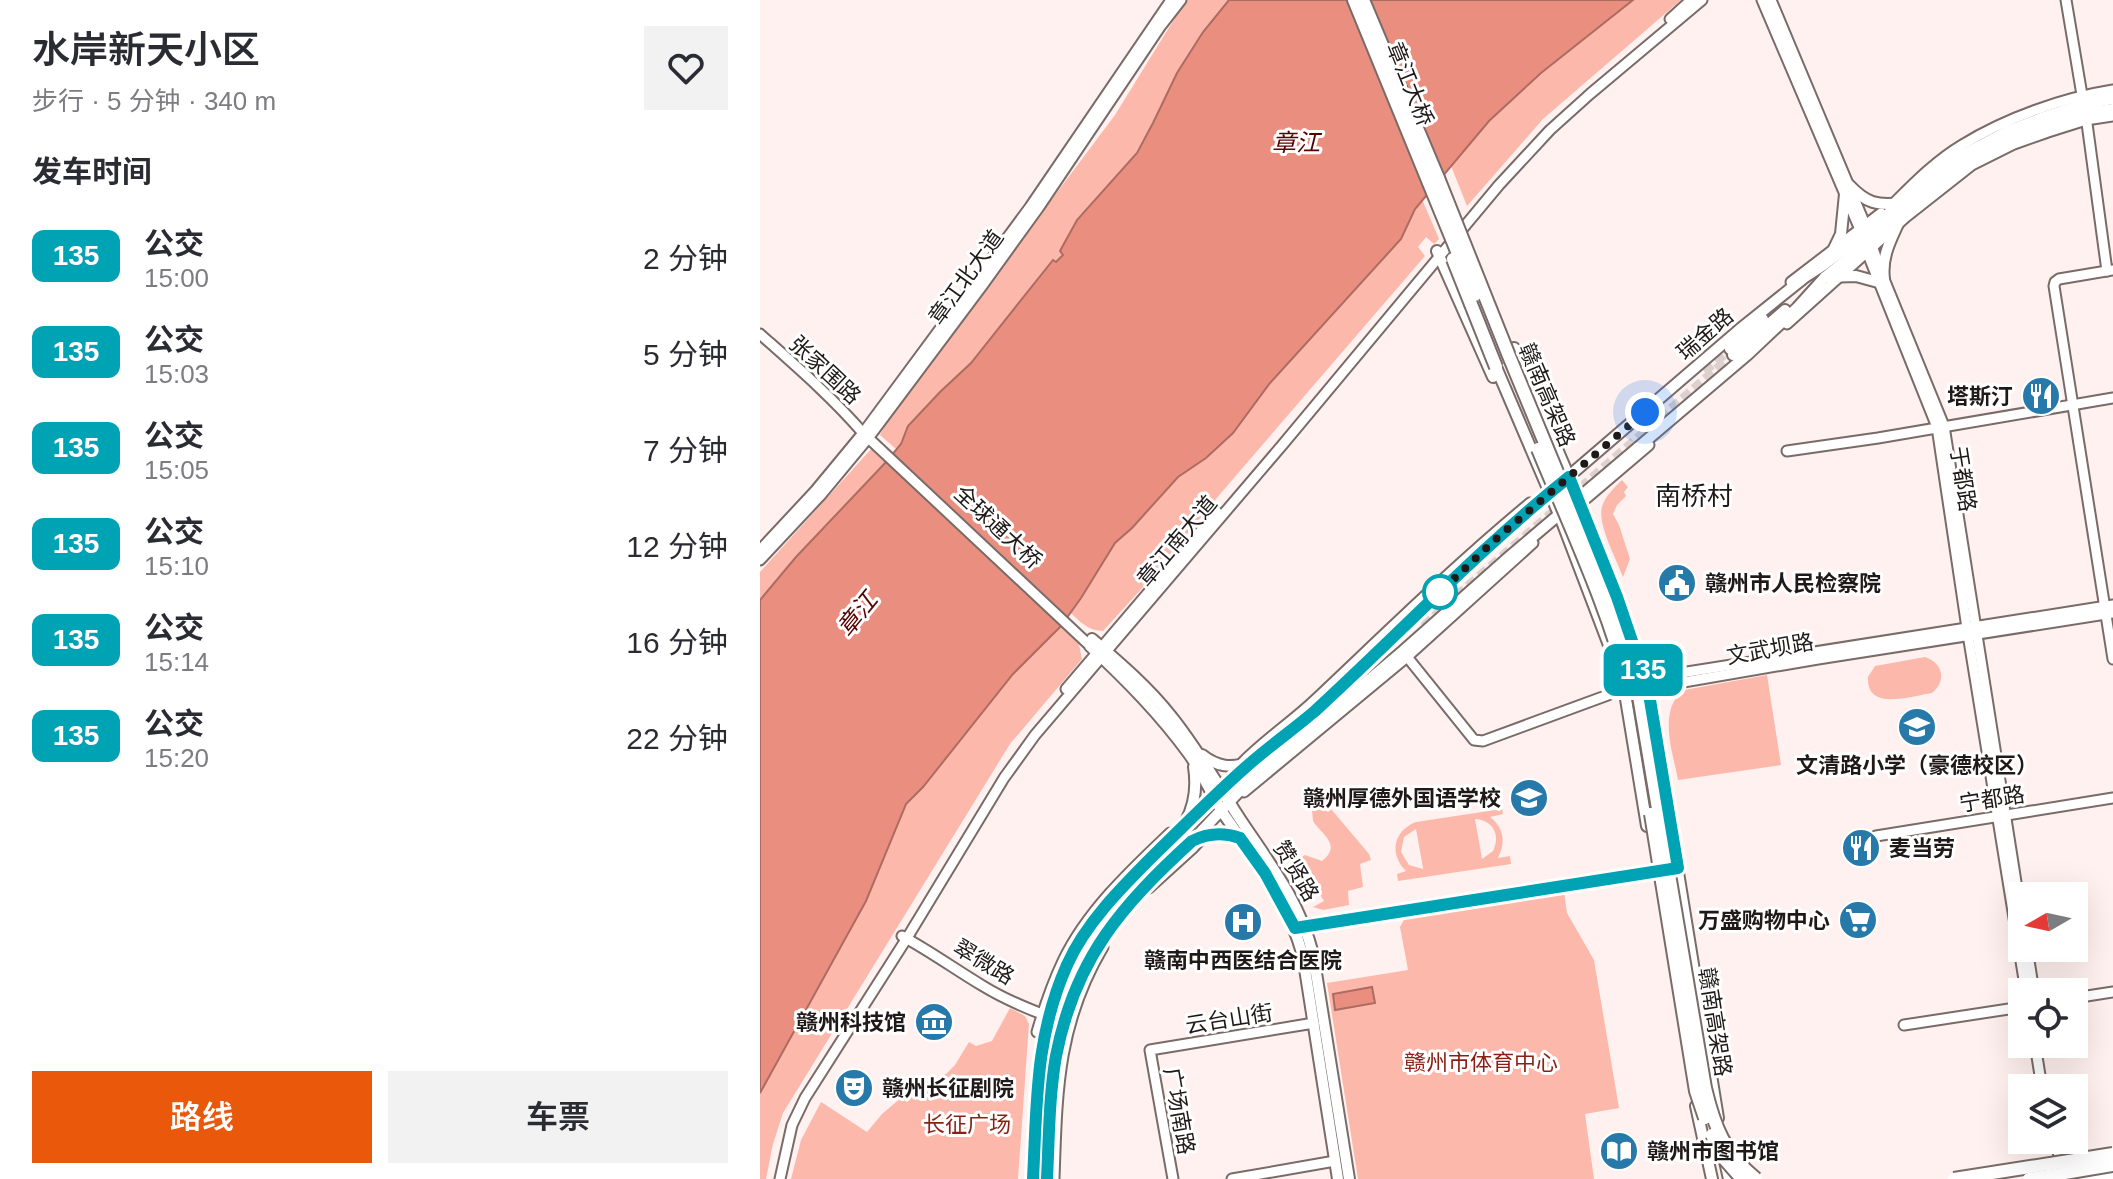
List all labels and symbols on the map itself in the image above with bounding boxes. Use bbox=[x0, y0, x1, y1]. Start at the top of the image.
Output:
street label: 章江大桥 bbox=[1382, 39, 1438, 129]
water label: 章江 bbox=[1272, 129, 1323, 156]
street label: 章江北大道 bbox=[924, 225, 1008, 329]
street label: 瑞金路 bbox=[1672, 303, 1738, 365]
street label: 张家围路 bbox=[784, 331, 866, 409]
street label: 赣南高架路 bbox=[1514, 339, 1580, 451]
restaurant icon: 塔斯汀 bbox=[2020, 375, 2062, 417]
place label: 塔斯汀 bbox=[1947, 384, 2013, 409]
your location bbox=[1625, 392, 1665, 432]
street label: 于都路 bbox=[1945, 444, 1981, 514]
street label: 全球通大桥 bbox=[949, 480, 1047, 574]
district label: 南桥村 bbox=[1655, 481, 1733, 511]
street label: 章江南大道 bbox=[1132, 491, 1222, 591]
public building icon: 赣州市人民检察院 bbox=[1656, 562, 1698, 604]
place label: 赣州市人民检察院 bbox=[1705, 571, 1881, 596]
unlabelled marker bbox=[1423, 575, 1457, 609]
water label: 章江 bbox=[831, 585, 884, 641]
street label: 文武坝路 bbox=[1724, 629, 1816, 669]
line badge: 135 bbox=[1597, 644, 1689, 696]
school or university icon: 文清路小学（豪德校区） bbox=[1896, 706, 1938, 748]
place label: 文清路小学（豪德校区） bbox=[1796, 753, 2038, 778]
school or university icon: 赣州厚德外国语学校 bbox=[1508, 777, 1550, 819]
street label: 宁都路 bbox=[1957, 781, 2027, 817]
place label: 赣州厚德外国语学校 bbox=[1303, 786, 1501, 811]
restaurant icon: 麦当劳 bbox=[1840, 827, 1882, 869]
street label: 赞贤路 bbox=[1268, 836, 1324, 906]
place label: 麦当劳 bbox=[1889, 836, 1955, 861]
north arrow bbox=[2008, 882, 2088, 962]
supermarket icon: 万盛购物中心 bbox=[1837, 899, 1879, 941]
hospital icon: 赣南中西医结合医院 bbox=[1222, 901, 1264, 943]
place label: 万盛购物中心 bbox=[1698, 908, 1830, 933]
street label: 翠微路 bbox=[949, 934, 1019, 990]
place label: 赣南中西医结合医院 bbox=[1144, 948, 1342, 973]
street label: 赣南高架路 bbox=[1694, 966, 1736, 1078]
street label: 云台山街 bbox=[1184, 1000, 1274, 1038]
museum icon: 赣州科技馆 bbox=[913, 1001, 955, 1043]
place label: 赣州科技馆 bbox=[796, 1010, 906, 1035]
park label: 赣州市体育中心 bbox=[1404, 1050, 1558, 1075]
street label: 广场南路 bbox=[1159, 1065, 1199, 1157]
theatre icon: 赣州长征剧院 bbox=[833, 1067, 875, 1109]
place label: 赣州长征剧院 bbox=[882, 1076, 1014, 1101]
park label: 长征广场 bbox=[923, 1112, 1011, 1137]
library icon: 赣州市图书馆 bbox=[1598, 1130, 1640, 1172]
place label: 赣州市图书馆 bbox=[1647, 1139, 1779, 1164]

